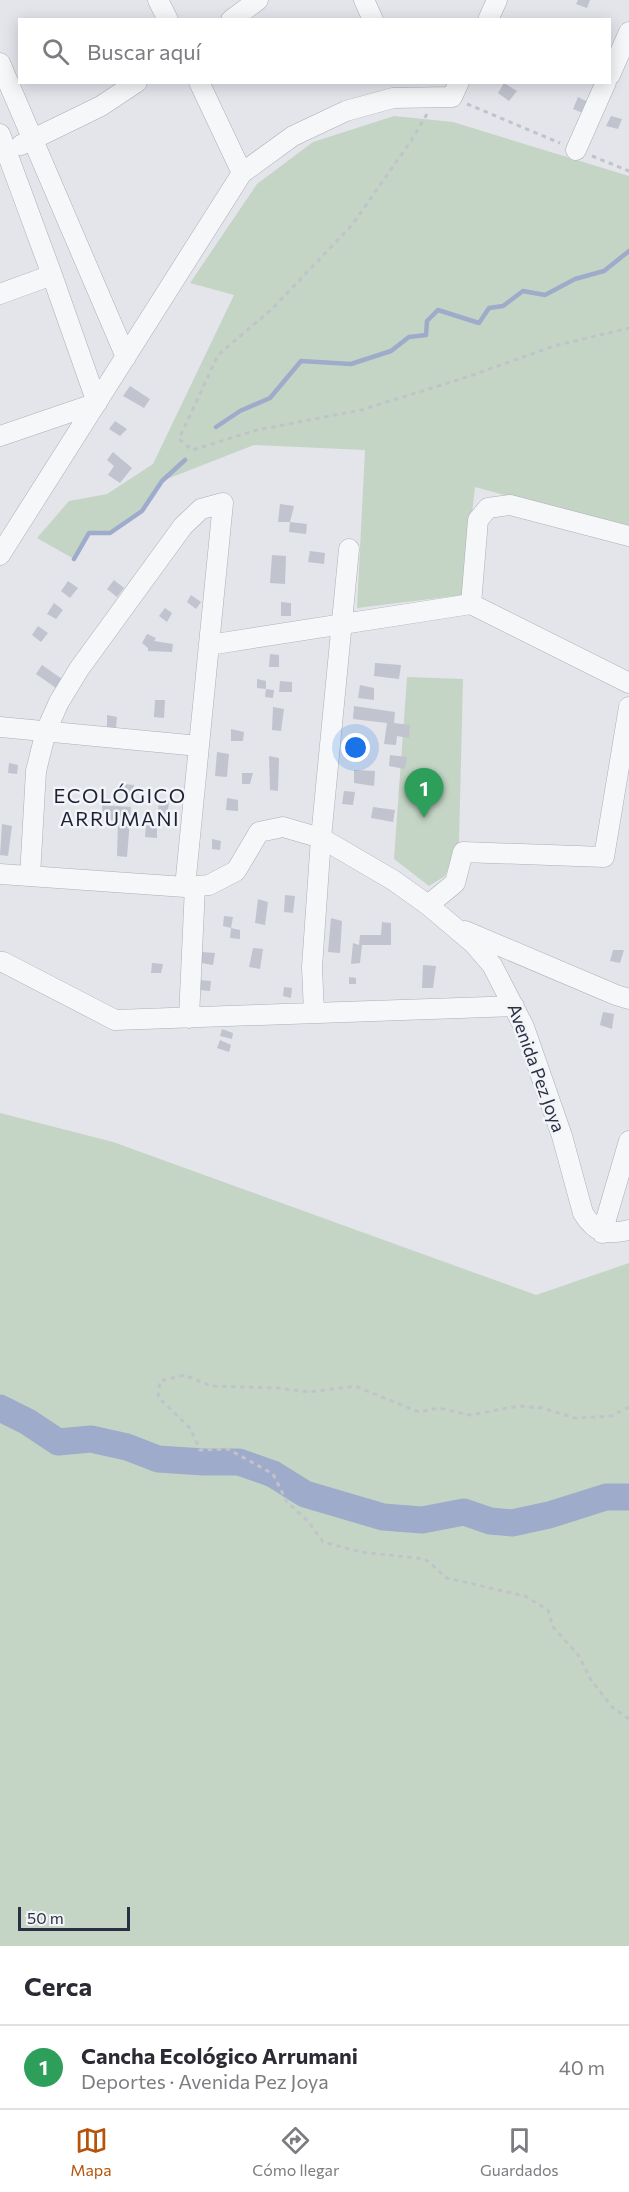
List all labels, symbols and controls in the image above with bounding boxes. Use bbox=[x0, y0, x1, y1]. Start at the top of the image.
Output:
search box bbox=[18, 18, 611, 84]
icon: search bbox=[39, 35, 72, 68]
text: Buscar aquí bbox=[87, 38, 201, 65]
your location bbox=[341, 733, 370, 762]
pin: 1 bbox=[404, 768, 444, 818]
district label: ECOLÓGICO ARRUMANI bbox=[53, 783, 187, 830]
street label: Avenida Pez Joya bbox=[503, 1000, 570, 1135]
scale bar bbox=[18, 1904, 130, 1932]
text: 50 m bbox=[27, 1908, 64, 1927]
text: Cerca bbox=[24, 1970, 92, 2001]
text: Cancha Ecológico Arrumani bbox=[81, 2042, 358, 2069]
text: 1 bbox=[39, 2055, 48, 2079]
text: 40 m bbox=[559, 2055, 605, 2079]
text: Deportes · Avenida Pez Joya bbox=[81, 2069, 329, 2093]
tab: Mapa bbox=[70, 2124, 112, 2179]
tab: Cómo llegar bbox=[252, 2124, 339, 2179]
tab: Guardados bbox=[480, 2124, 559, 2179]

